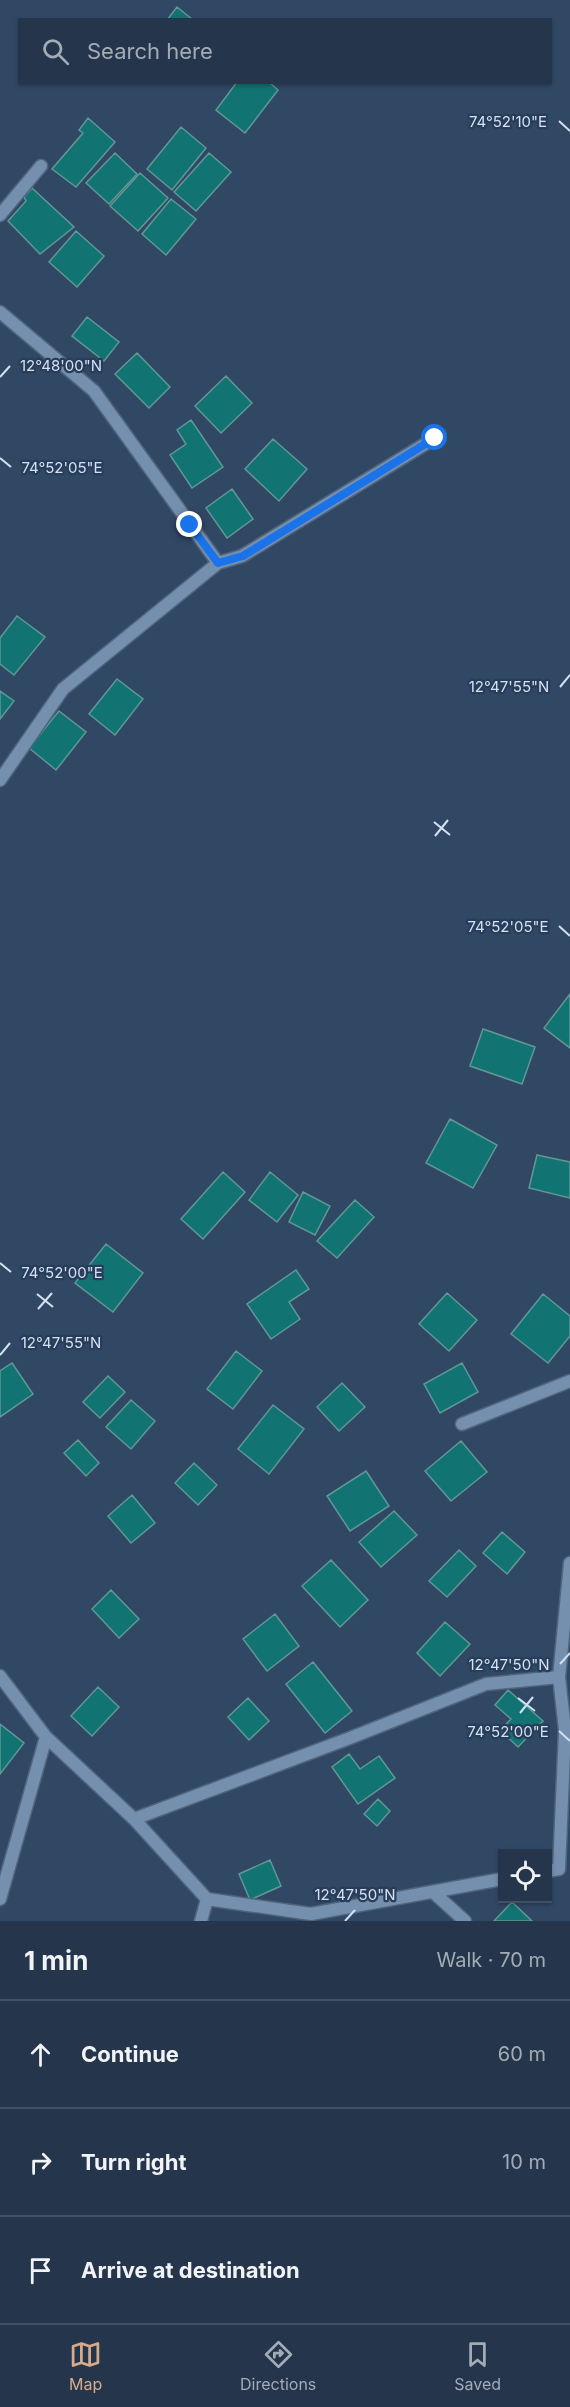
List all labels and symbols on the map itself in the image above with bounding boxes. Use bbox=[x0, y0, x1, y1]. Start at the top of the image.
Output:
text: 74°52'10"E bbox=[469, 112, 547, 131]
text: 12°48'00"N bbox=[20, 356, 102, 375]
route start bbox=[421, 424, 447, 450]
text: 74°52'05"E bbox=[21, 458, 103, 477]
route end bbox=[176, 511, 202, 537]
text: 12°47'55"N bbox=[469, 677, 549, 696]
text: 74°52'05"E bbox=[467, 917, 549, 936]
text: 74°52'00"E bbox=[21, 1263, 103, 1282]
text: 12°47'55"N bbox=[21, 1333, 101, 1352]
text: 12°47'50"N bbox=[469, 1655, 549, 1674]
text: 74°52'00"E bbox=[467, 1722, 549, 1741]
text: 12°47'50"N bbox=[315, 1885, 395, 1904]

